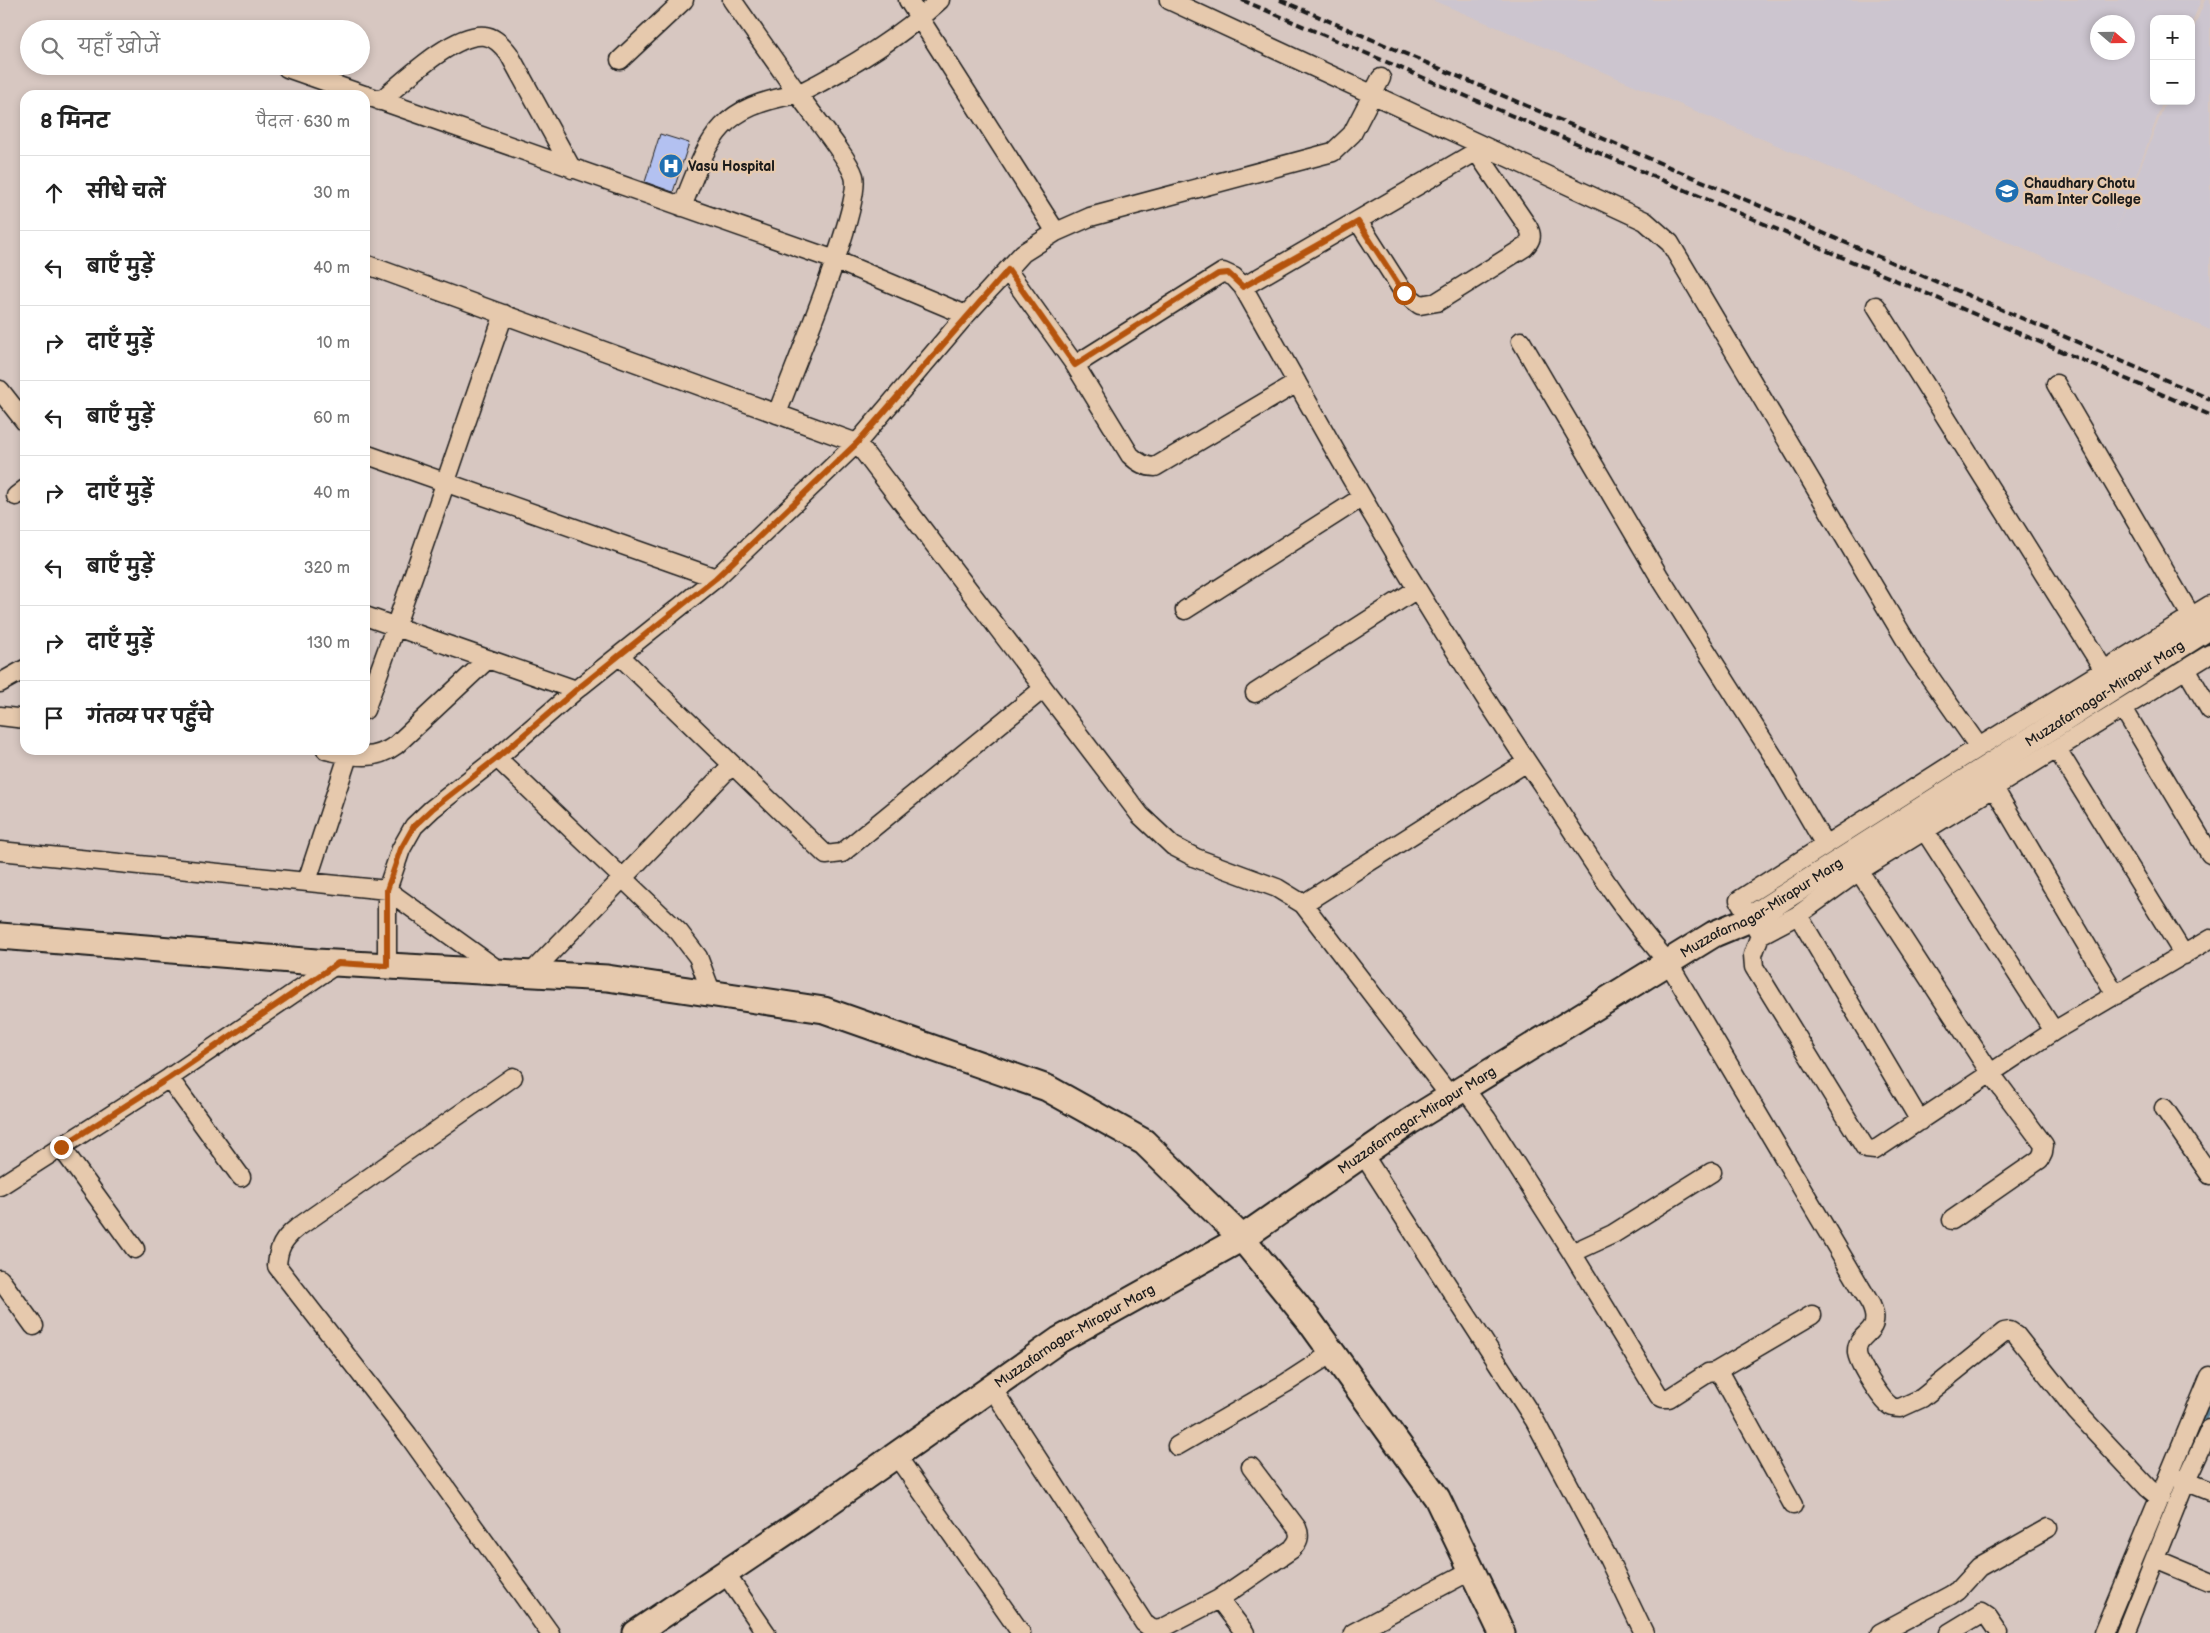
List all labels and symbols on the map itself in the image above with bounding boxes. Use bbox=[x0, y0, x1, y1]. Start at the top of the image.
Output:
north arrow bbox=[2090, 15, 2135, 60]
hospital icon: Vasu Hospital bbox=[658, 153, 684, 179]
place label: Vasu Hospital bbox=[688, 158, 775, 175]
place label: Chaudhary Chotu Ram Inter College bbox=[2024, 175, 2141, 208]
school or university icon: Chaudhary Chotu Ram Inter College bbox=[1994, 178, 2020, 204]
route start bbox=[1393, 282, 1416, 305]
street label: Muzzafarnagar-Mirapur Marg bbox=[2022, 637, 2187, 751]
street label: Muzzafarnagar-Mirapur Marg bbox=[1677, 854, 1846, 962]
street label: Muzzafarnagar-Mirapur Marg bbox=[1335, 1063, 1499, 1178]
route end bbox=[50, 1136, 73, 1159]
street label: Muzzafarnagar-Mirapur Marg bbox=[991, 1280, 1158, 1392]

